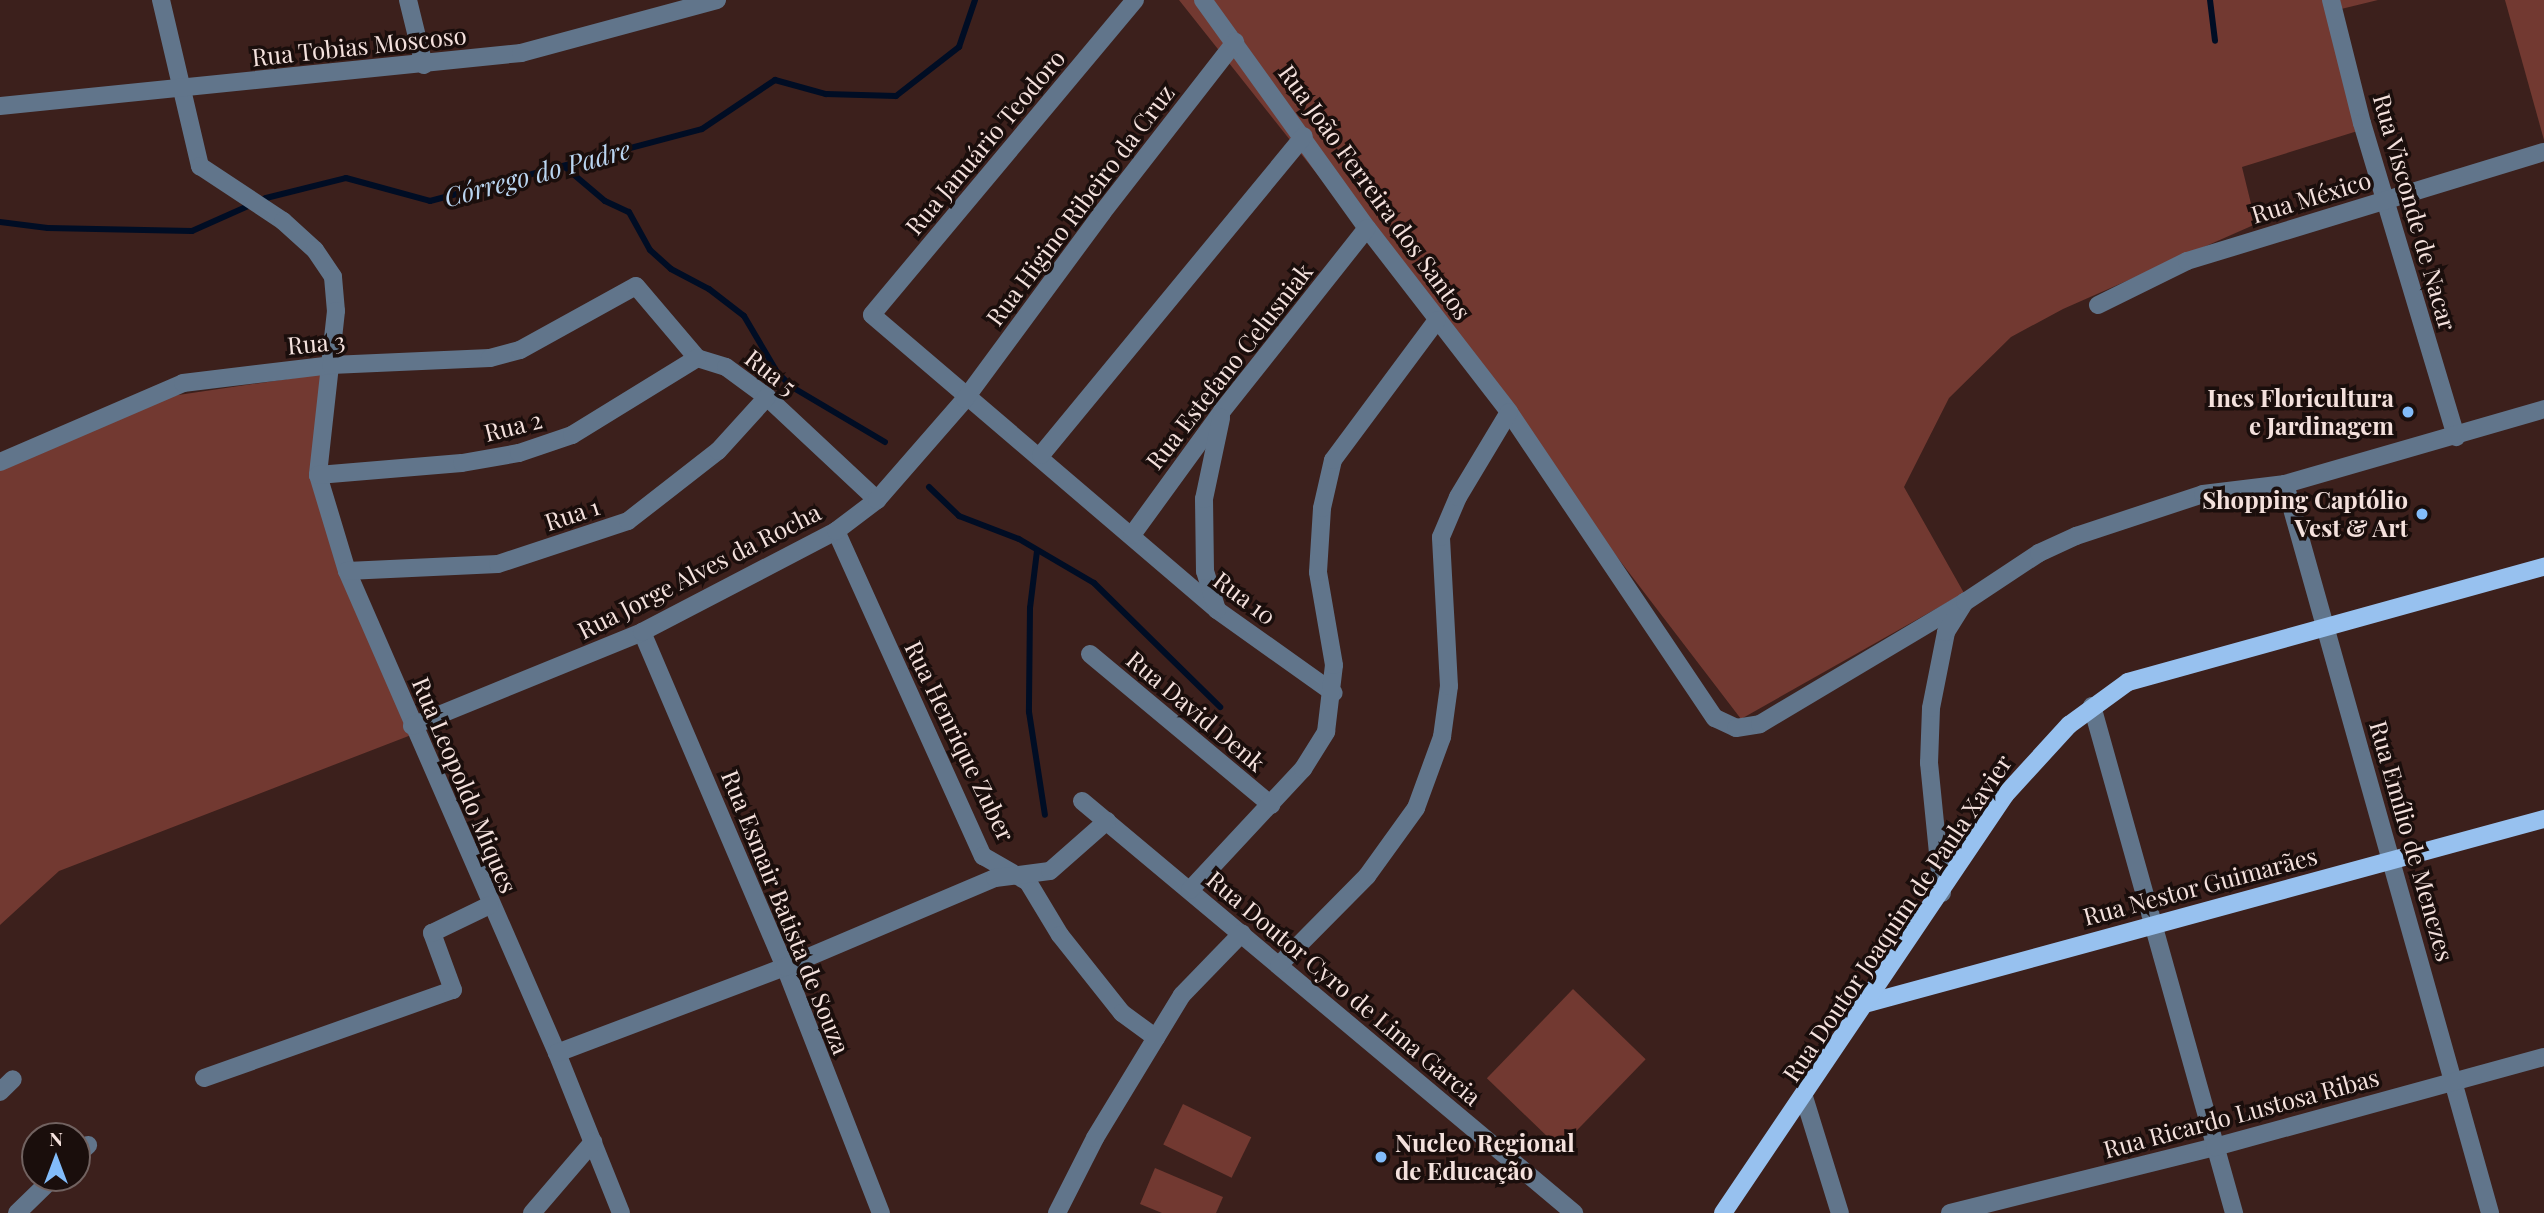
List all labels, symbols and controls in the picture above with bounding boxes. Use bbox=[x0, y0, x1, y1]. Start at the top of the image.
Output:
street label: Rua Tobias Moscoso bbox=[250, 20, 468, 72]
street label: Rua Januário Teodoro bbox=[899, 43, 1071, 241]
street label: Rua João Ferreira dos Santos bbox=[1273, 59, 1477, 325]
street label: Rua Higino Ribeiro da Cruz bbox=[980, 79, 1180, 331]
street label: Rua Visconde de Nacar bbox=[2367, 90, 2463, 334]
water label: Córrego do Padre bbox=[440, 133, 634, 213]
street label: Rua México bbox=[2247, 165, 2375, 229]
street label: Rua Estefano Celusniak bbox=[1140, 257, 1318, 475]
street label: Rua 3 bbox=[286, 326, 346, 360]
street label: Rua 5 bbox=[740, 343, 802, 401]
place label: Ines Floricultura e Jardinagem bbox=[2207, 384, 2394, 440]
marker: Ines Floricultura e Jardinagem bbox=[2400, 404, 2416, 420]
street label: Rua 2 bbox=[481, 405, 545, 447]
place label: Shopping Captólio Vest & Art bbox=[2202, 486, 2408, 542]
street label: Rua 1 bbox=[541, 492, 603, 536]
street label: Rua Jorge Alves da Rocha bbox=[572, 497, 826, 645]
marker: Shopping Captólio Vest & Art bbox=[2414, 506, 2430, 522]
street label: Rua 10 bbox=[1208, 565, 1282, 631]
street label: Rua Henrique Zuber bbox=[899, 636, 1021, 846]
street label: Rua David Denk bbox=[1121, 645, 1271, 777]
street label: Rua Leopoldo Miques bbox=[406, 673, 524, 897]
street label: Rua Emílio de Menezes bbox=[2364, 717, 2460, 965]
street label: Rua Doutor Joaquim de Paula Xavier bbox=[1776, 748, 2018, 1088]
street label: Rua Esmair Batista de Souza bbox=[716, 765, 856, 1059]
street label: Rua Nestor Guimarães bbox=[2080, 841, 2320, 931]
street label: Rua Doutor Cyro de Lima Garcia bbox=[1201, 864, 1487, 1112]
street label: Rua Ricardo Lustosa Ribas bbox=[2100, 1062, 2382, 1164]
north arrow bbox=[21, 1122, 91, 1192]
text: N bbox=[49, 1125, 63, 1151]
place label: Nucleo Regional de Educação bbox=[1395, 1129, 1575, 1185]
marker: Nucleo Regional de Educação bbox=[1373, 1149, 1389, 1165]

